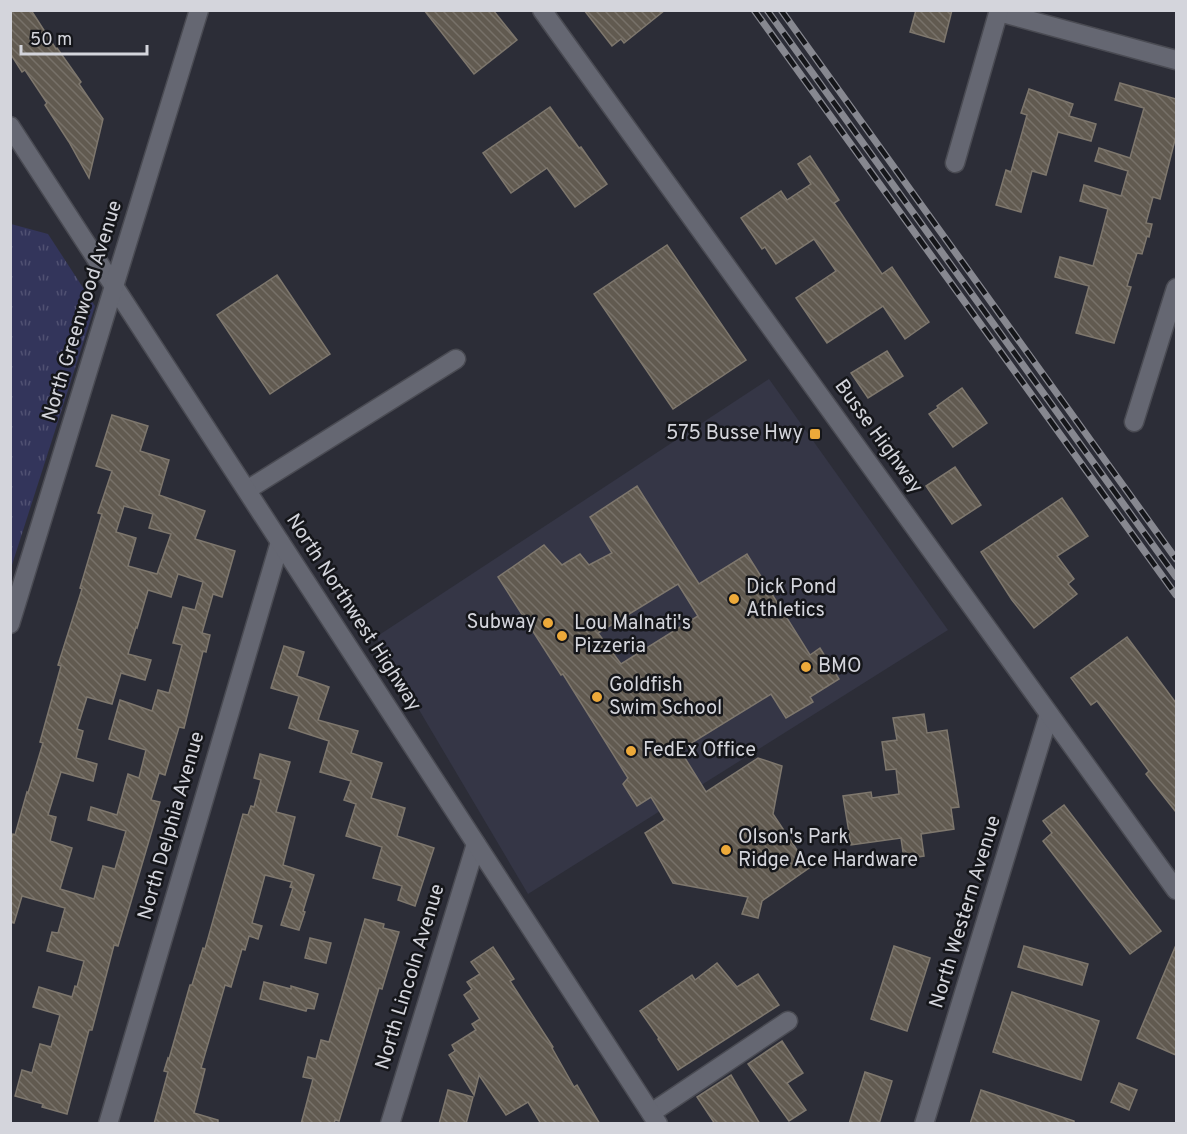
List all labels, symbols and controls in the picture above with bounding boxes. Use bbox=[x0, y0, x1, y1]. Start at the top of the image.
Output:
scale bar bbox=[21, 18, 147, 56]
text: 50 m bbox=[30, 29, 72, 52]
street label: North Greenwood Avenue bbox=[37, 197, 129, 425]
street label: Busse Highway bbox=[828, 375, 928, 499]
place label: 575 Busse Hwy bbox=[666, 421, 803, 447]
marker: 575 Busse Hwy bbox=[808, 427, 822, 441]
street label: North Northwest Highway bbox=[279, 509, 427, 717]
place label: Dick Pond Athletics bbox=[746, 575, 837, 624]
marker: Dick Pond Athletics bbox=[727, 592, 741, 606]
place label: Subway bbox=[467, 610, 536, 636]
place label: Lou Malnati's Pizzeria bbox=[574, 611, 691, 660]
marker: Subway bbox=[541, 616, 555, 630]
marker: Lou Malnati's Pizzeria bbox=[555, 629, 569, 643]
place label: BMO bbox=[818, 654, 862, 680]
marker: BMO bbox=[799, 660, 813, 674]
place label: Goldfish Swim School bbox=[609, 673, 722, 722]
marker: Goldfish Swim School bbox=[590, 690, 604, 704]
street label: North Delphia Avenue bbox=[133, 729, 211, 923]
place label: FedEx Office bbox=[643, 738, 756, 764]
marker: FedEx Office bbox=[624, 744, 638, 758]
street label: North Western Avenue bbox=[924, 812, 1008, 1012]
place label: Olson's Park Ridge Ace Hardware bbox=[738, 825, 918, 874]
marker: Olson's Park Ridge Ace Hardware bbox=[719, 843, 733, 857]
street label: North Lincoln Avenue bbox=[370, 881, 452, 1073]

